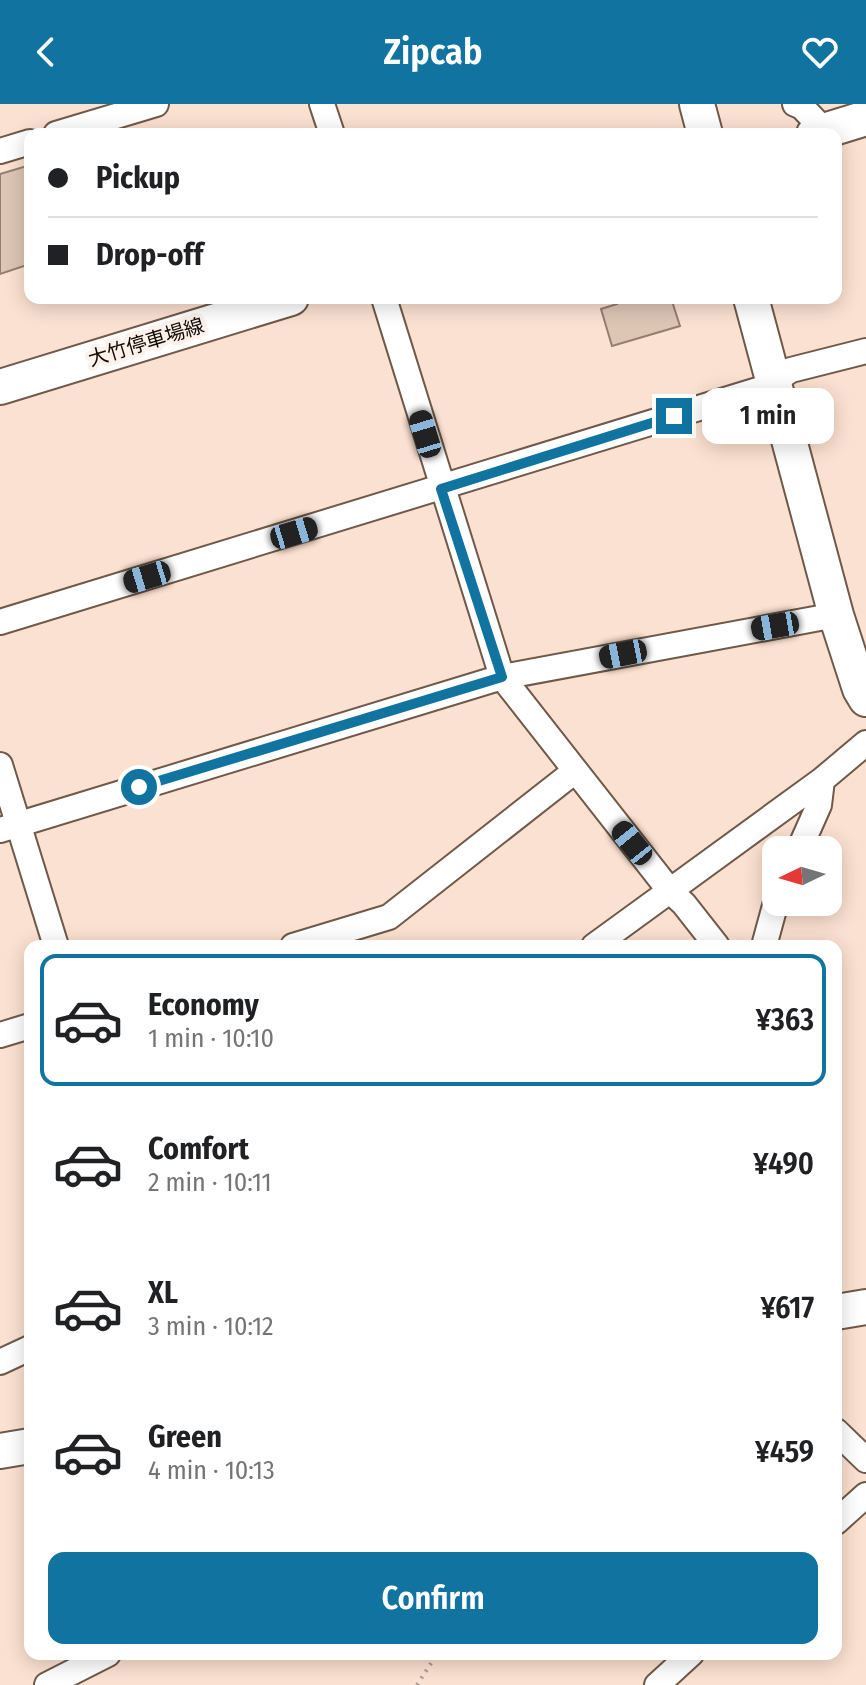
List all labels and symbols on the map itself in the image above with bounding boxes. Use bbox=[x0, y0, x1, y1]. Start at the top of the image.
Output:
street label: 大竹停車場線 bbox=[85, 313, 207, 371]
callout: 1 min bbox=[702, 388, 834, 444]
route end bbox=[656, 398, 692, 434]
car bbox=[407, 408, 443, 460]
car bbox=[268, 515, 320, 551]
car bbox=[121, 559, 173, 595]
car bbox=[749, 610, 801, 642]
car bbox=[597, 638, 649, 670]
route start bbox=[121, 769, 157, 805]
car bbox=[608, 817, 656, 869]
north arrow bbox=[762, 836, 842, 916]

